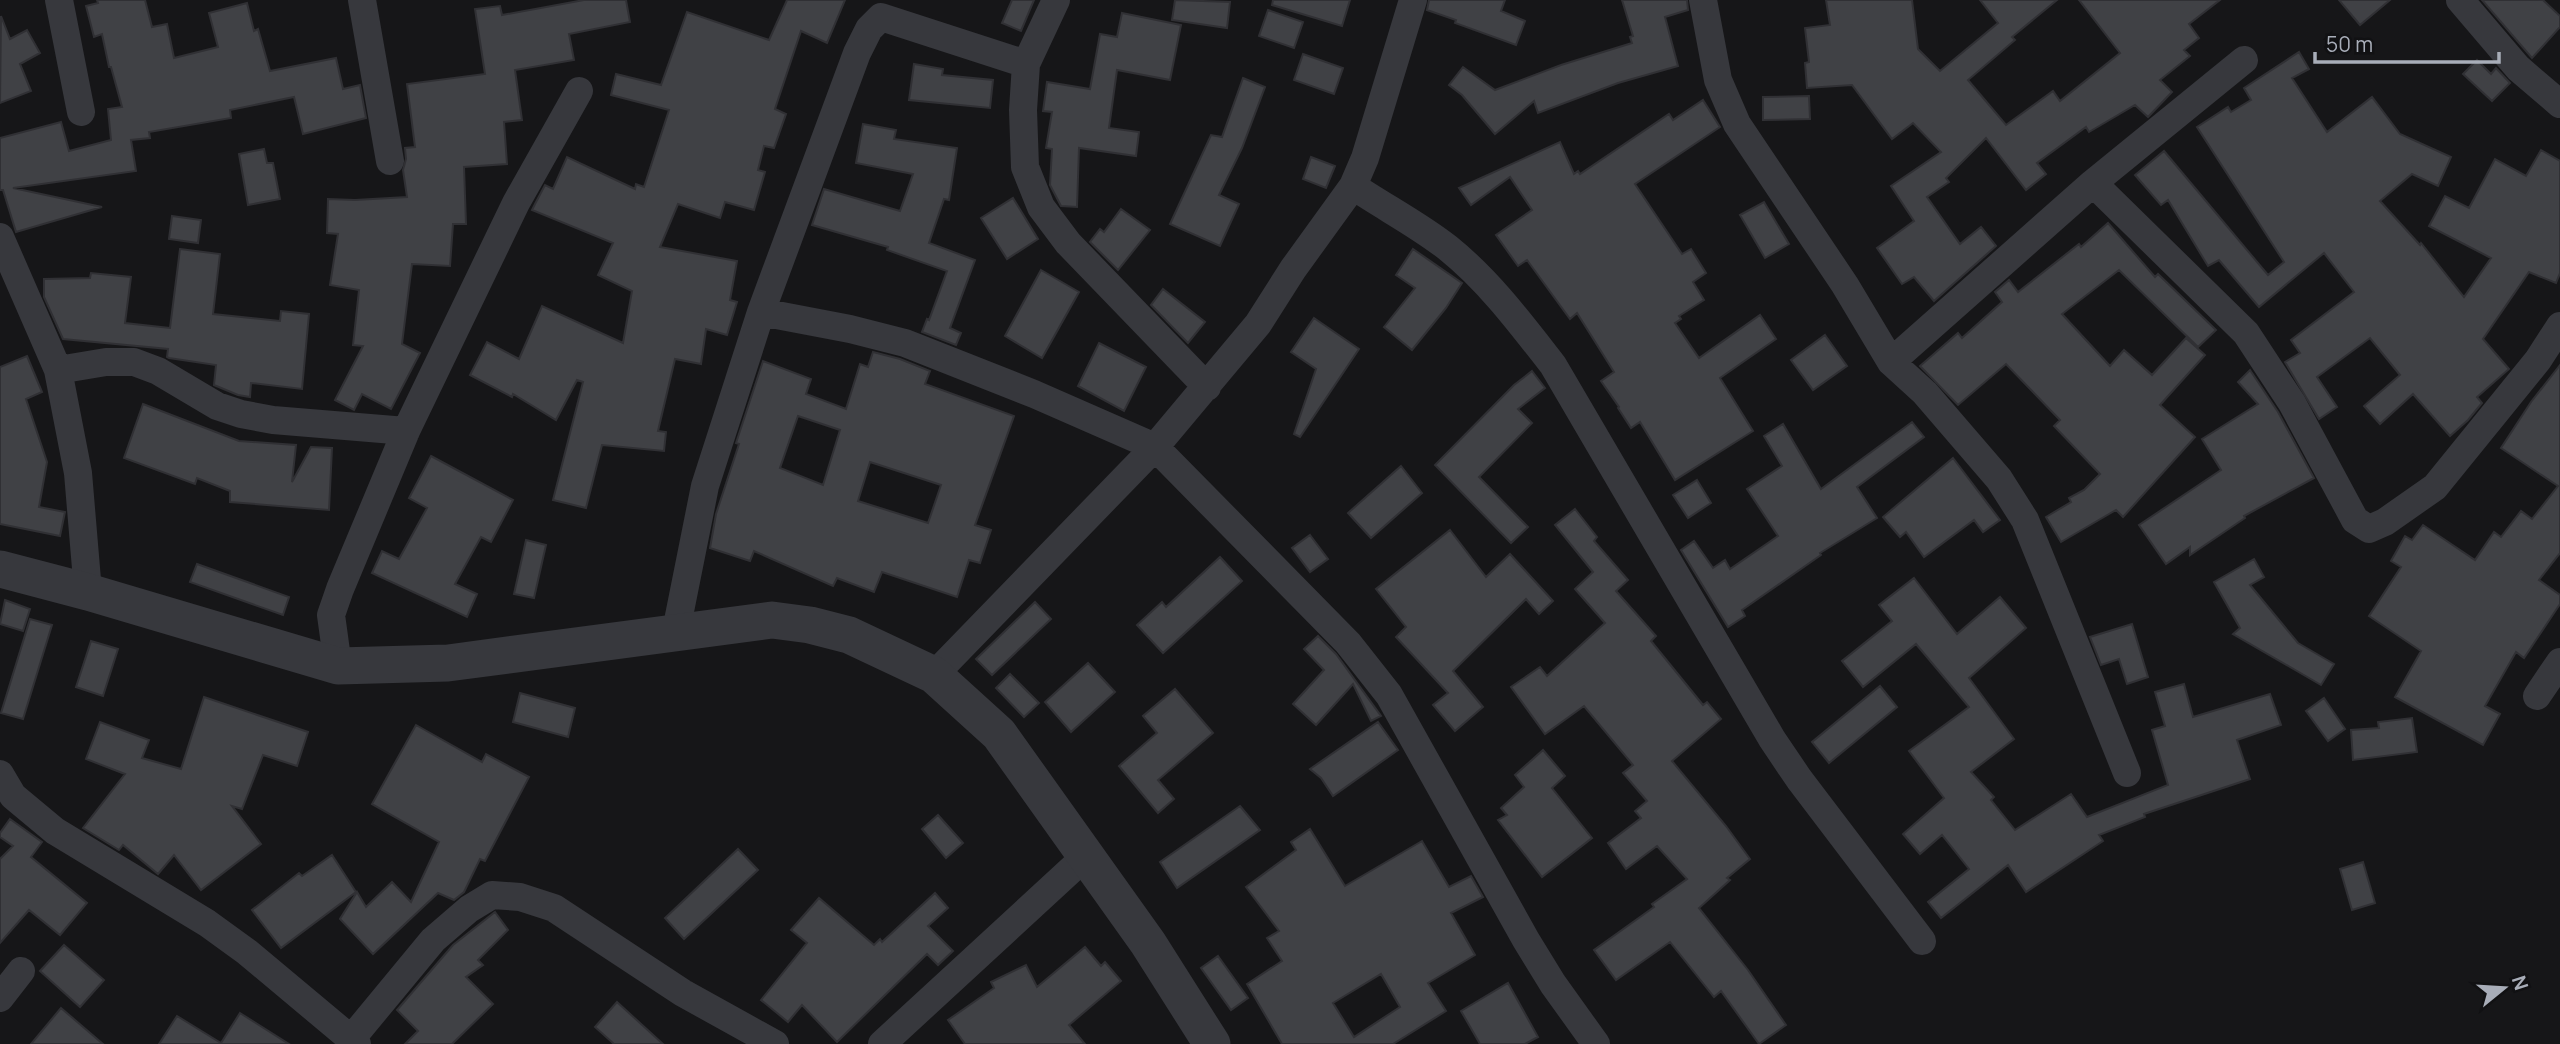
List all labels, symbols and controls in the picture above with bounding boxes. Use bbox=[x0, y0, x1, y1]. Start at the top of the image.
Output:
scale bar bbox=[2315, 21, 2499, 65]
text: 50 m bbox=[2326, 30, 2373, 58]
north arrow bbox=[2469, 953, 2539, 1023]
text: N bbox=[2506, 972, 2535, 993]

